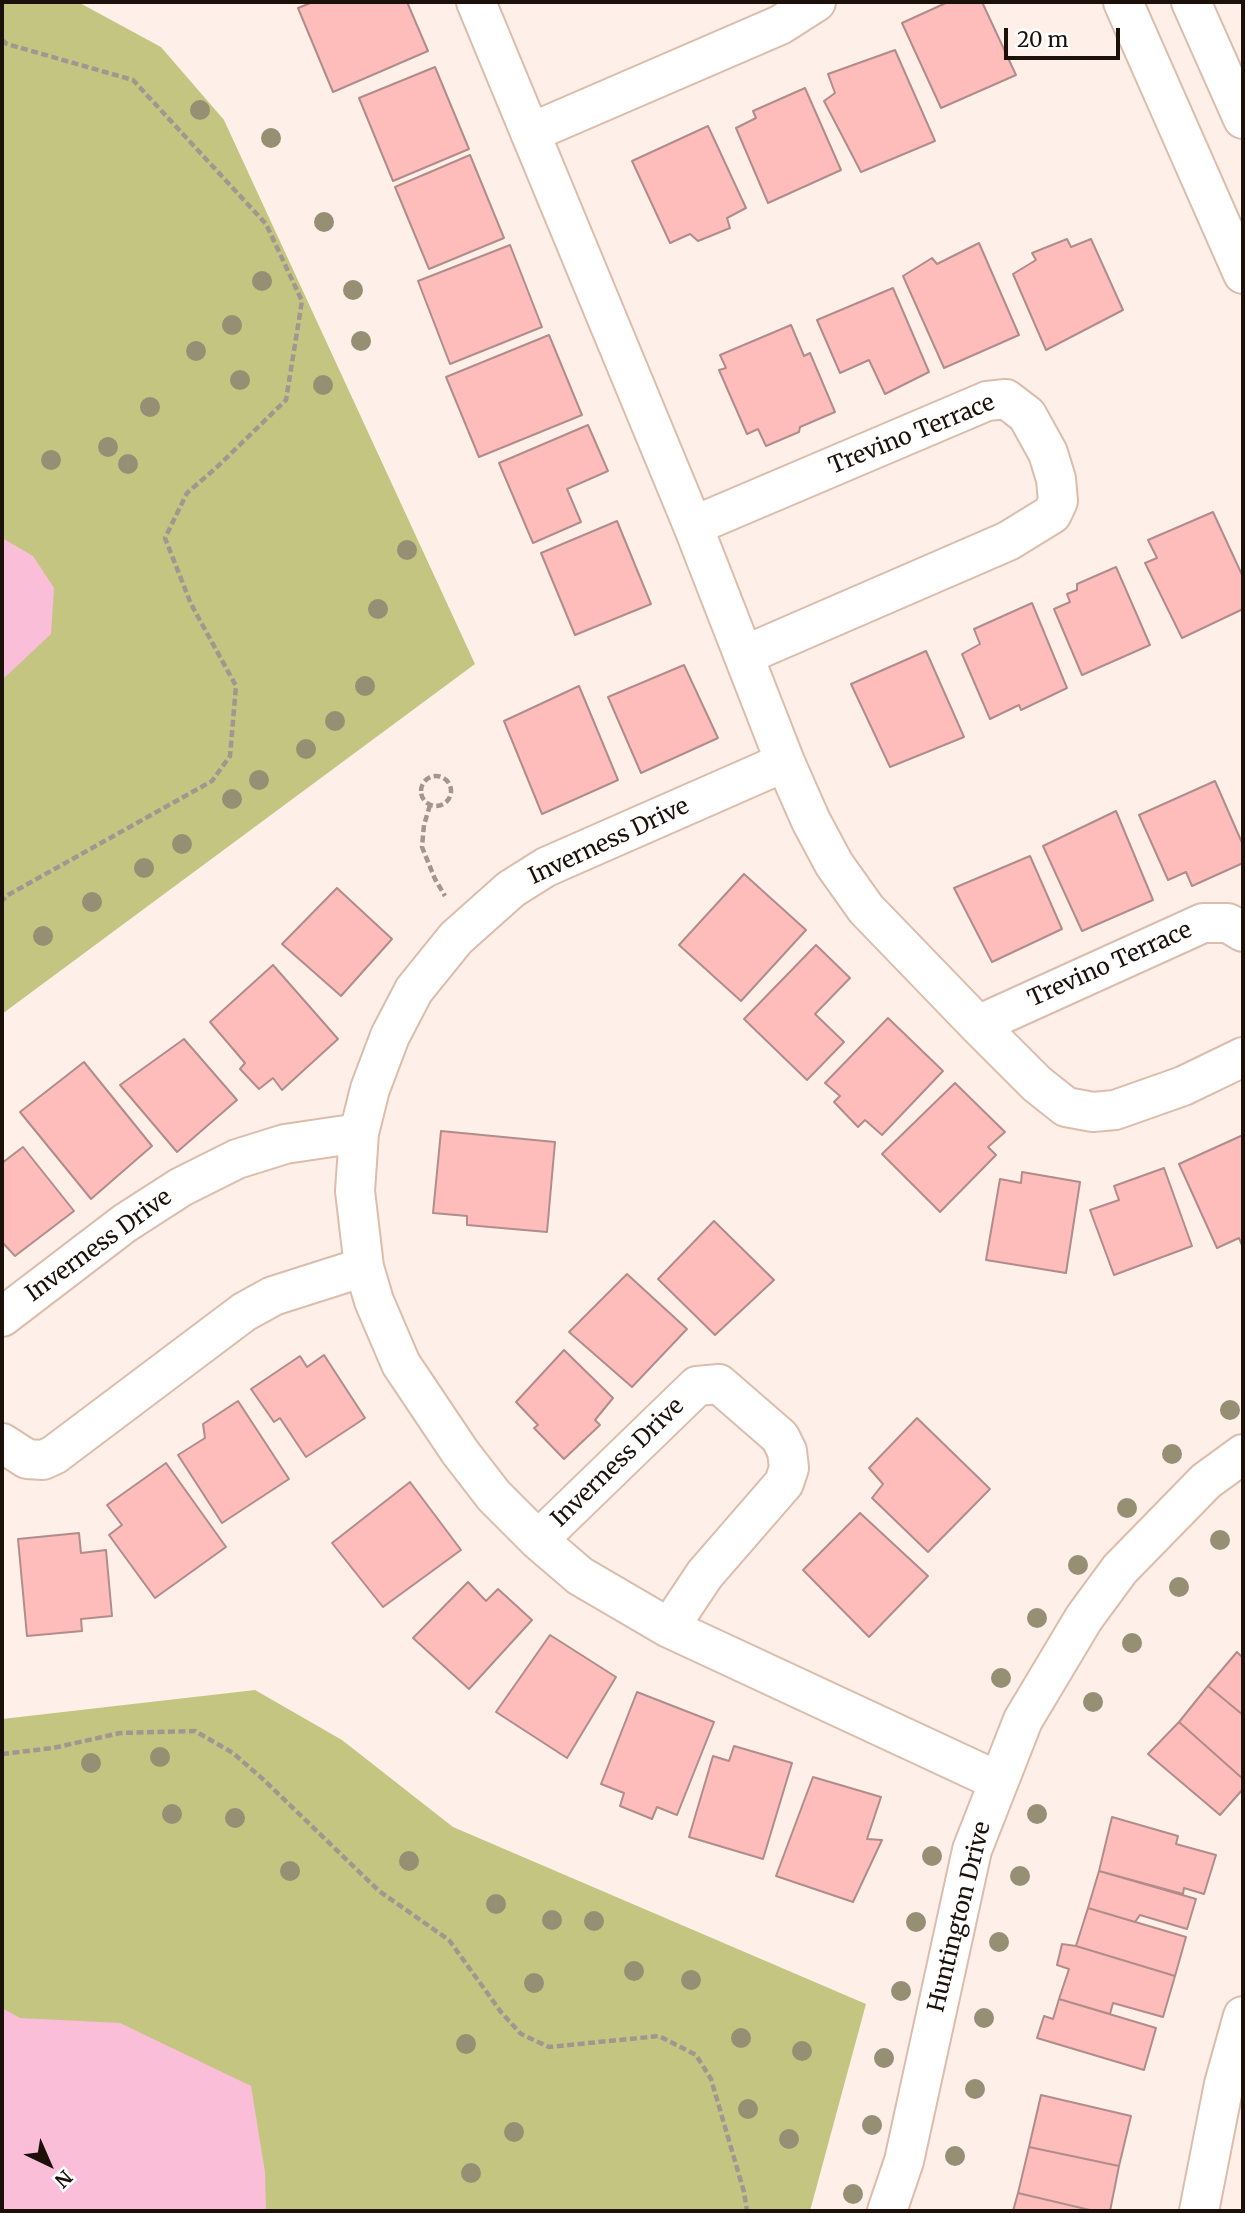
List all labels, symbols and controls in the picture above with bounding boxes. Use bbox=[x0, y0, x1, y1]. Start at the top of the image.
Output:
scale bar bbox=[1007, 14, 1122, 58]
text: 20 m bbox=[1017, 26, 1068, 53]
street label: Trevino Terrace bbox=[825, 389, 999, 481]
street label: Inverness Drive bbox=[525, 793, 693, 891]
street label: Trevino Terrace bbox=[1024, 917, 1196, 1013]
street label: Inverness Drive bbox=[21, 1184, 177, 1308]
street label: Inverness Drive bbox=[546, 1393, 690, 1533]
street label: Huntington Drive bbox=[923, 1819, 997, 2015]
north arrow bbox=[14, 2129, 84, 2199]
text: N bbox=[50, 2165, 77, 2193]

